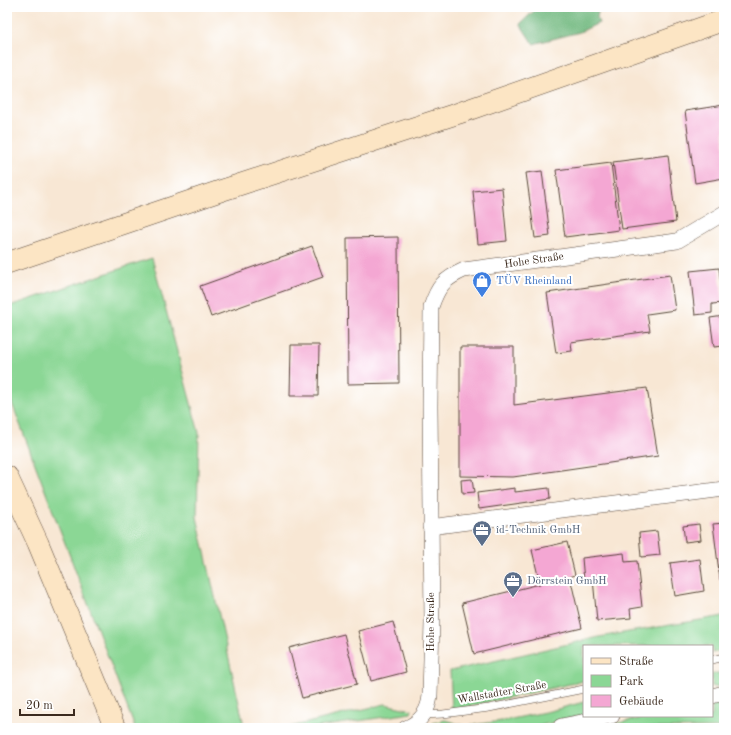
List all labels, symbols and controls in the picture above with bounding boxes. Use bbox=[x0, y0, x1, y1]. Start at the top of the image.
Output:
street label: Hohe Straße bbox=[504, 251, 564, 271]
shop icon: TÜV Rheinland bbox=[471, 270, 493, 298]
place label: TÜV Rheinland bbox=[496, 274, 572, 287]
office icon: îd-Technik GmbH bbox=[471, 519, 493, 547]
place label: îd-Technik GmbH bbox=[496, 525, 581, 536]
office icon: Dörrstein GmbH bbox=[502, 570, 524, 598]
place label: Dörrstein GmbH bbox=[527, 576, 607, 587]
street label: Hohe Straße bbox=[426, 592, 437, 652]
legend bbox=[583, 645, 713, 717]
text: Straße bbox=[619, 656, 654, 668]
text: Park bbox=[619, 676, 644, 688]
street label: Wallstadter Straße bbox=[457, 680, 547, 706]
scale bar bbox=[20, 691, 74, 717]
text: Gebäude bbox=[619, 696, 664, 708]
text: 20 m bbox=[26, 700, 53, 712]

